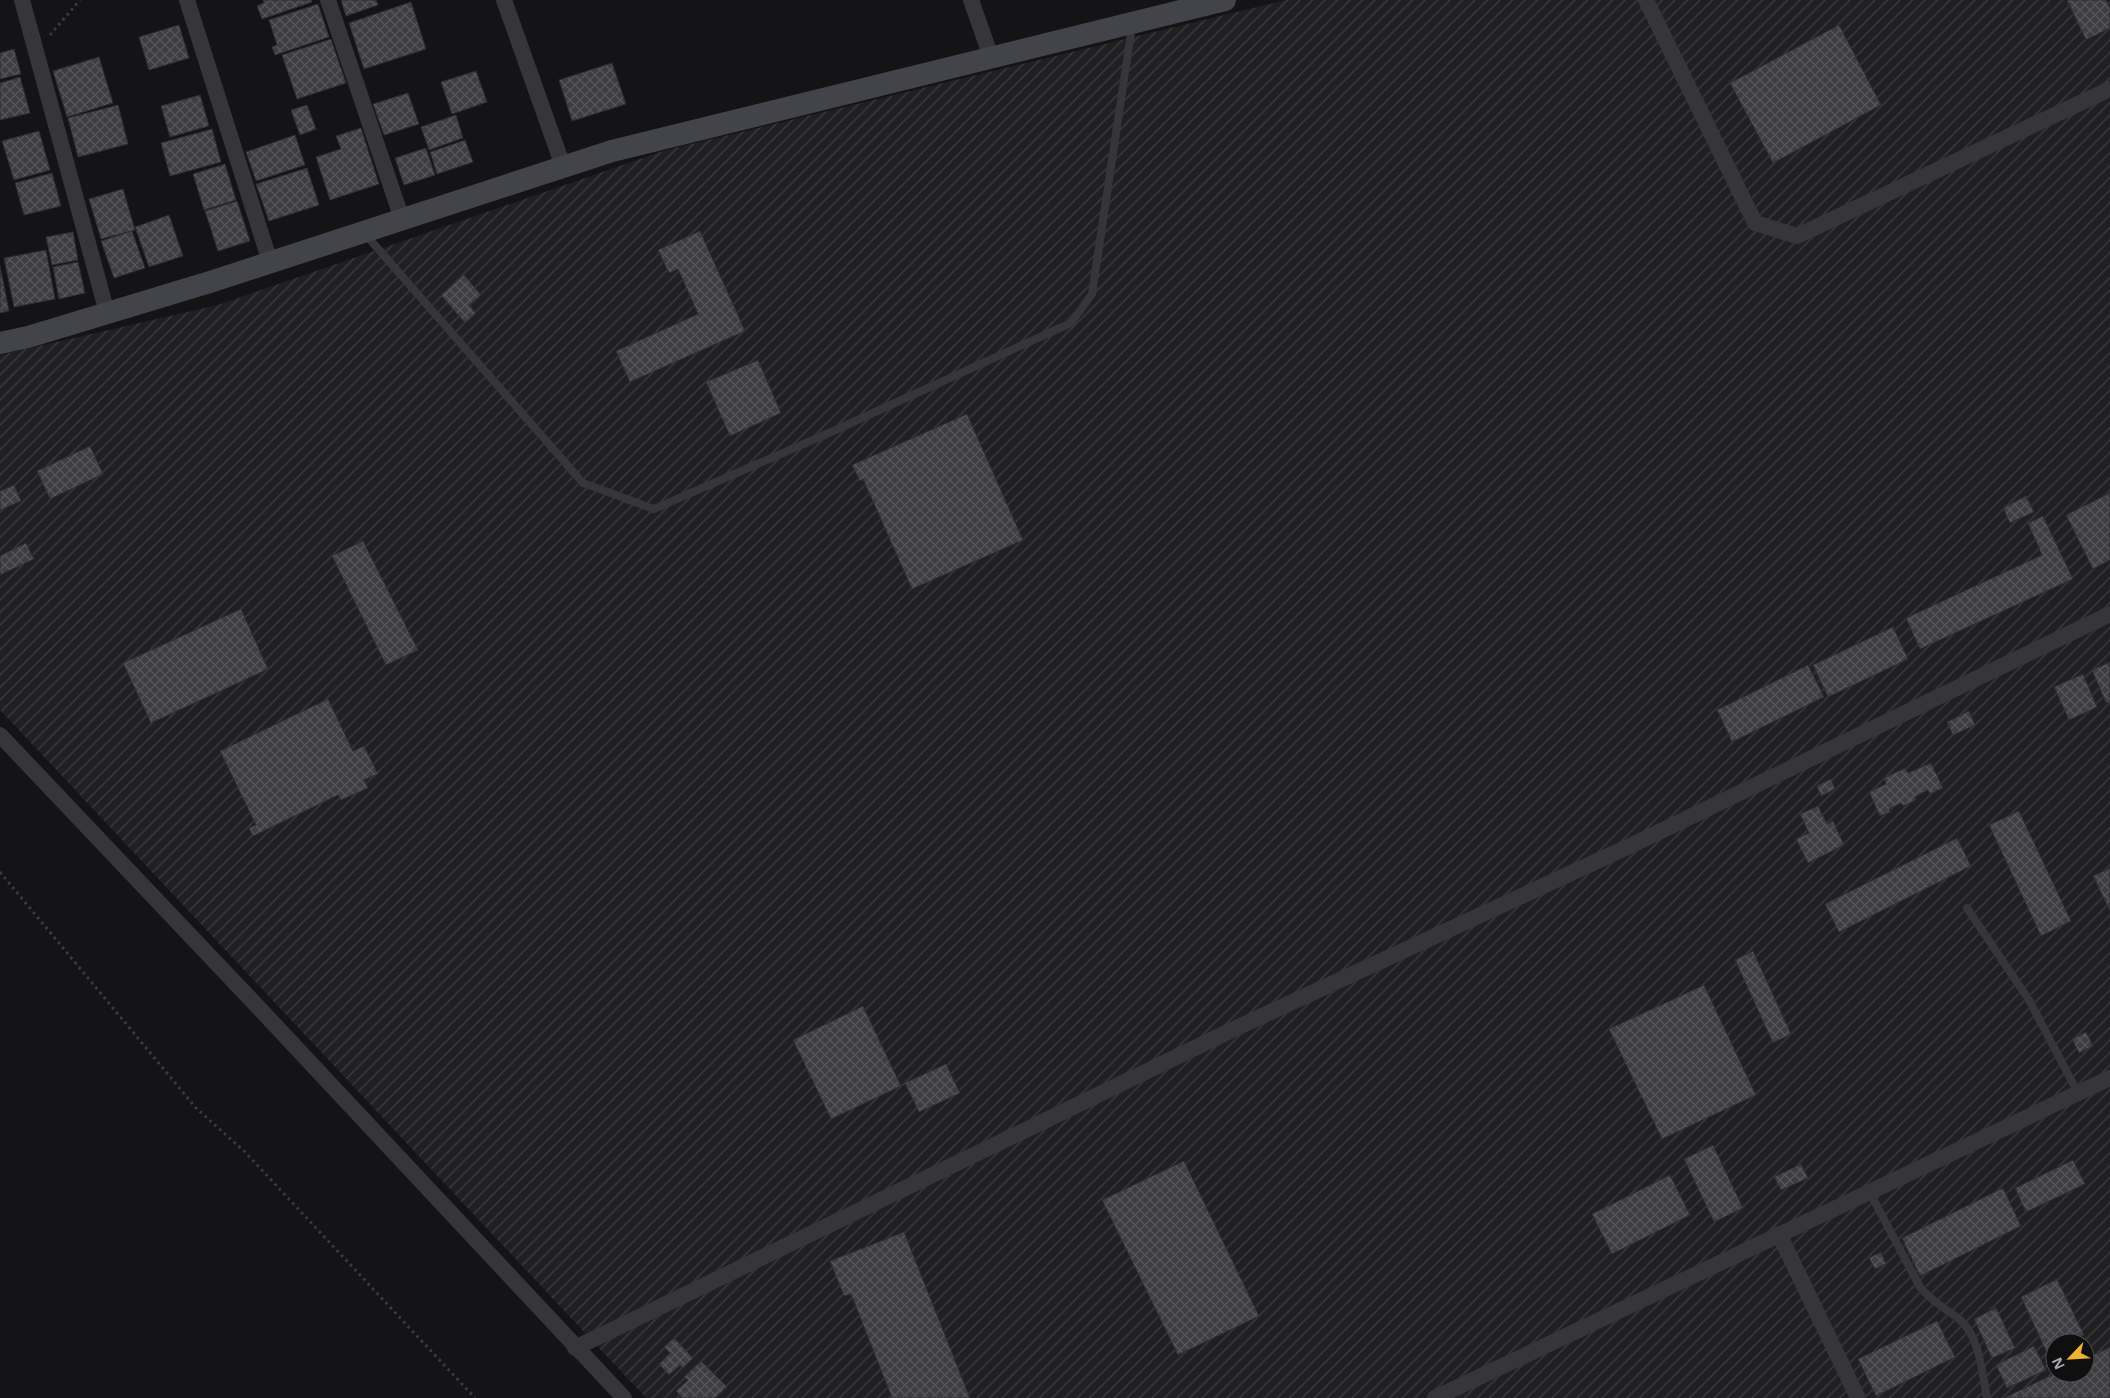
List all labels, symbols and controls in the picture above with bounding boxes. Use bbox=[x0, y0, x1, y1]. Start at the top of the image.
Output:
north arrow bbox=[2045, 1333, 2095, 1383]
text: N bbox=[2047, 1355, 2069, 1373]

